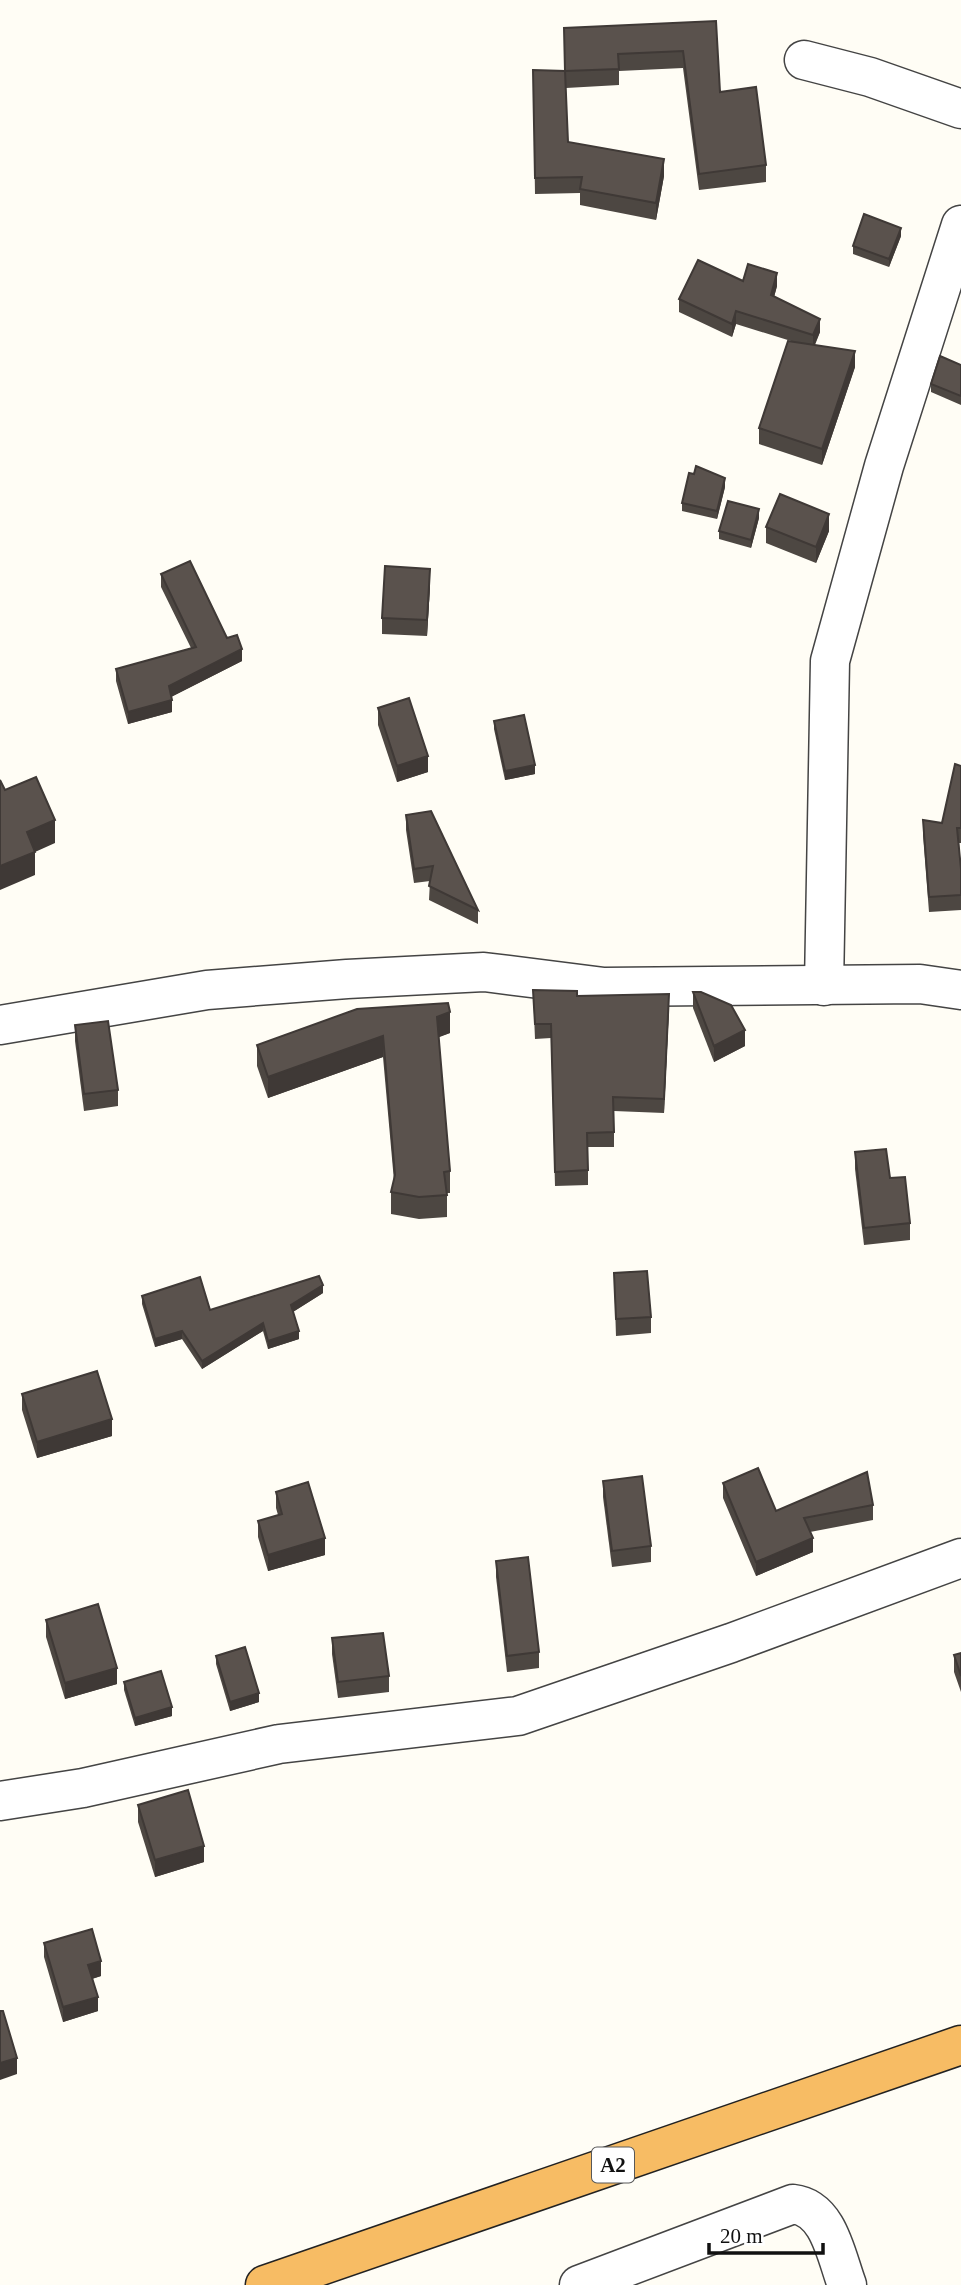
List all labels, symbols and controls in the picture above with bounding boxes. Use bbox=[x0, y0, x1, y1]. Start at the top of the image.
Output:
road number: A2 bbox=[592, 2148, 634, 2182]
scale bar bbox=[709, 2212, 823, 2256]
text: 20 m bbox=[720, 2224, 763, 2248]

